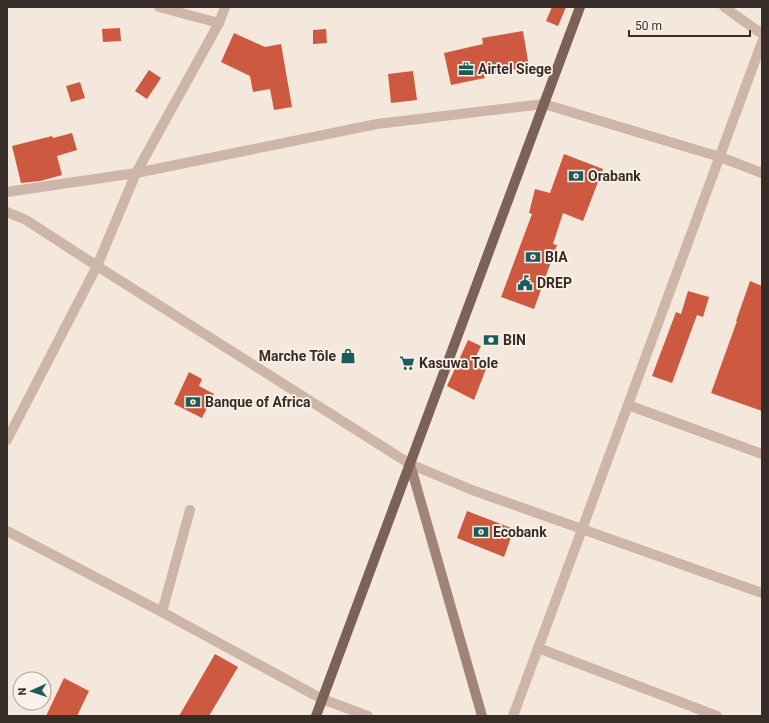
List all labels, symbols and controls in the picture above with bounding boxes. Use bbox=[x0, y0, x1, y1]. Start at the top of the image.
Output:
scale bar bbox=[629, 12, 750, 38]
text: 50 m bbox=[635, 19, 662, 33]
office icon: Airtel Siege bbox=[457, 60, 475, 78]
place label: Airtel Siege bbox=[478, 61, 552, 77]
bank icon: Orabank bbox=[567, 167, 585, 185]
place label: Orabank bbox=[588, 168, 641, 184]
bank icon: BIA bbox=[524, 248, 542, 266]
place label: BIA bbox=[545, 249, 568, 265]
public building icon: DREP bbox=[516, 274, 534, 292]
place label: DREP bbox=[537, 275, 572, 291]
bank icon: BIN bbox=[482, 331, 500, 349]
place label: BIN bbox=[503, 332, 526, 348]
shop icon: Marche Tôle bbox=[339, 347, 357, 365]
place label: Marche Tôle bbox=[259, 348, 336, 364]
supermarket icon: Kasuwa Tole bbox=[398, 354, 416, 372]
place label: Kasuwa Tole bbox=[419, 355, 498, 371]
bank icon: Banque of Africa bbox=[184, 393, 202, 411]
place label: Banque of Africa bbox=[205, 394, 311, 410]
bank icon: Ecobank bbox=[472, 523, 490, 541]
place label: Ecobank bbox=[493, 524, 547, 540]
north arrow bbox=[12, 671, 52, 711]
text: N bbox=[16, 687, 29, 696]

